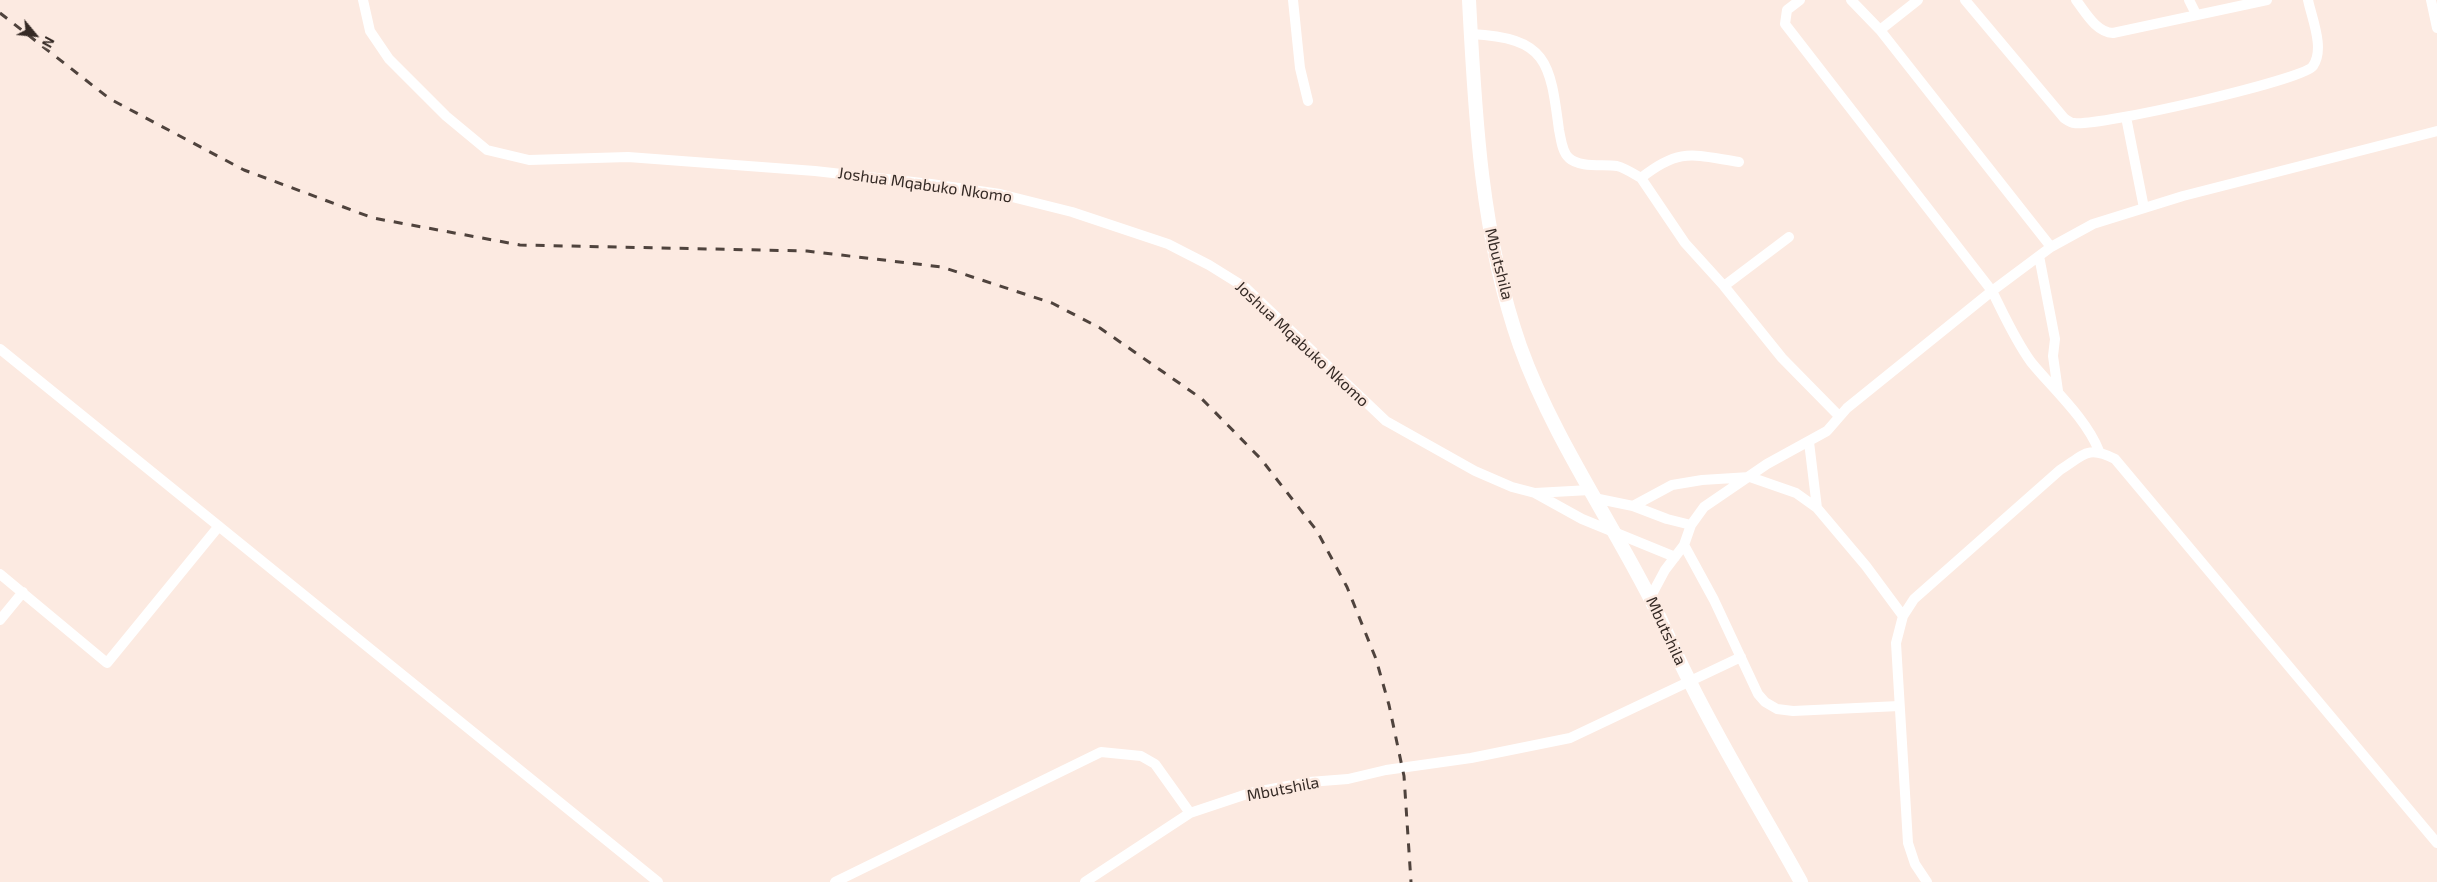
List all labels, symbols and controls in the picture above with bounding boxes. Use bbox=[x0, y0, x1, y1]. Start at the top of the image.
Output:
north arrow bbox=[10, 10, 60, 60]
text: N bbox=[39, 34, 59, 51]
street label: Joshua Mqabuko Nkomo bbox=[837, 163, 1013, 207]
street label: Mbutshila bbox=[1481, 226, 1517, 302]
street label: Joshua Mqabuko Nkomo bbox=[1231, 277, 1373, 411]
street label: Mbutshila bbox=[1642, 594, 1690, 668]
street label: Mbutshila bbox=[1245, 773, 1321, 805]

